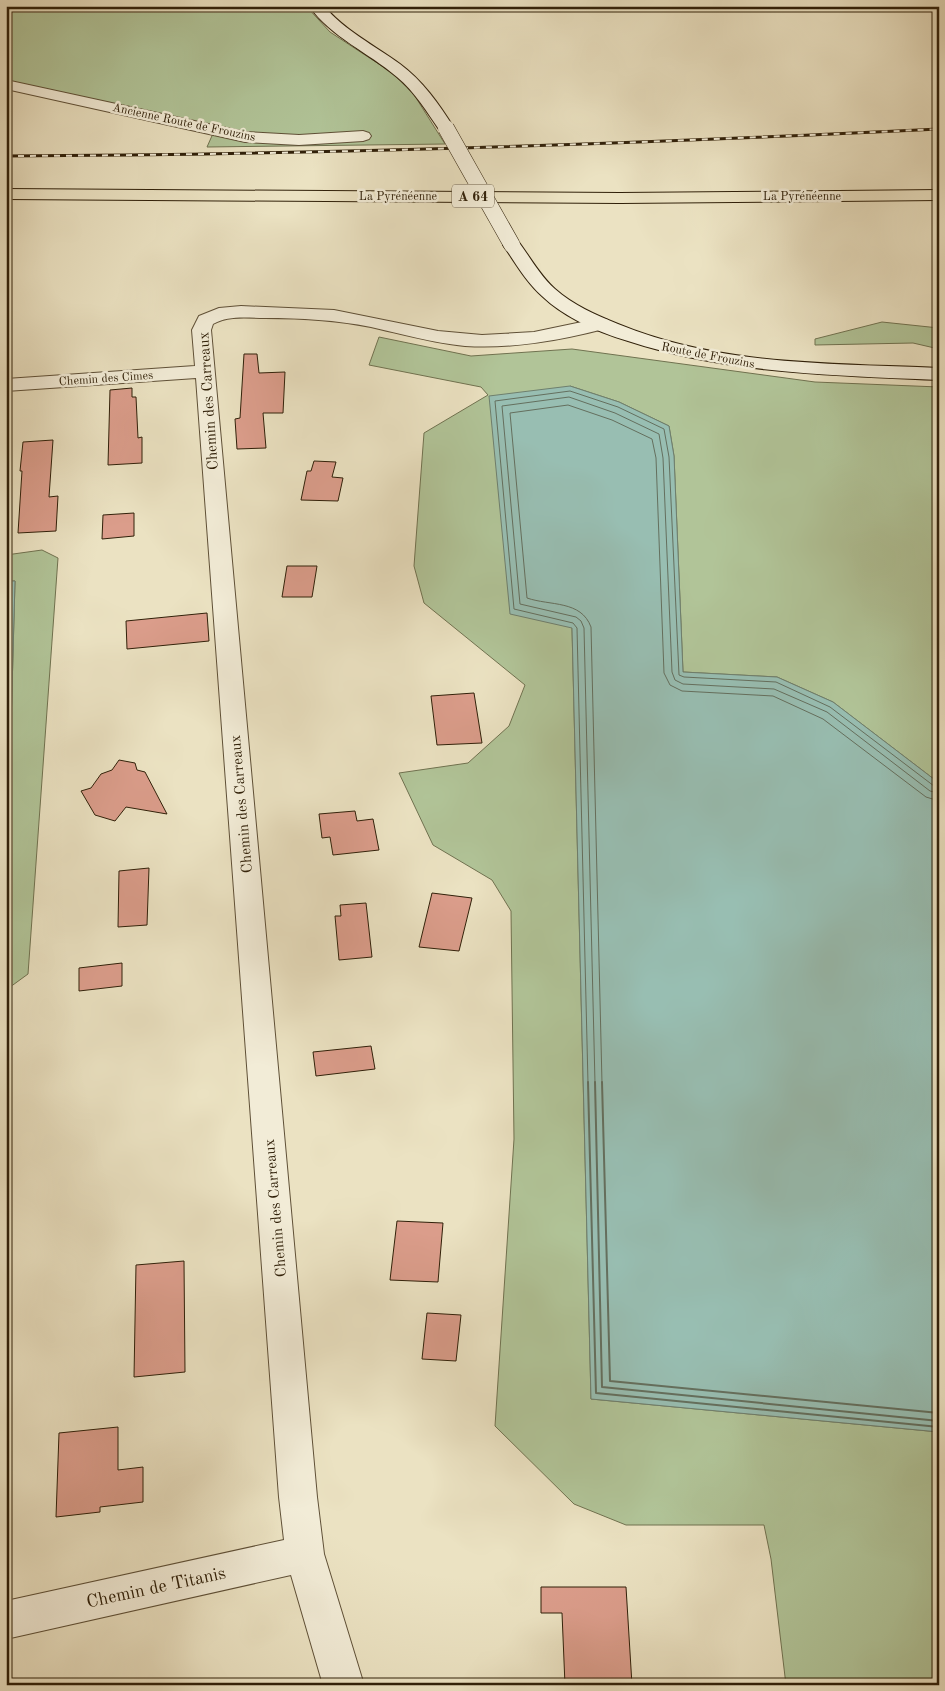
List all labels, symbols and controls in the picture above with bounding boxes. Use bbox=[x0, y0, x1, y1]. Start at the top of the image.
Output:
street label: Ancienne Route de Frouzins bbox=[111, 102, 257, 144]
road number: A 64 bbox=[452, 185, 494, 208]
street label: La Pyrénéenne bbox=[359, 191, 438, 203]
street label: La Pyrénéenne bbox=[763, 191, 842, 203]
street label: Chemin des Carreaux bbox=[197, 331, 222, 471]
street label: Route de Frouzins bbox=[660, 341, 755, 371]
street label: Chemin des Cimes bbox=[58, 370, 154, 388]
street label: Chemin des Carreaux bbox=[229, 734, 256, 874]
street label: Chemin des Carreaux bbox=[263, 1138, 290, 1278]
street label: Chemin de Titanis bbox=[85, 1564, 228, 1612]

